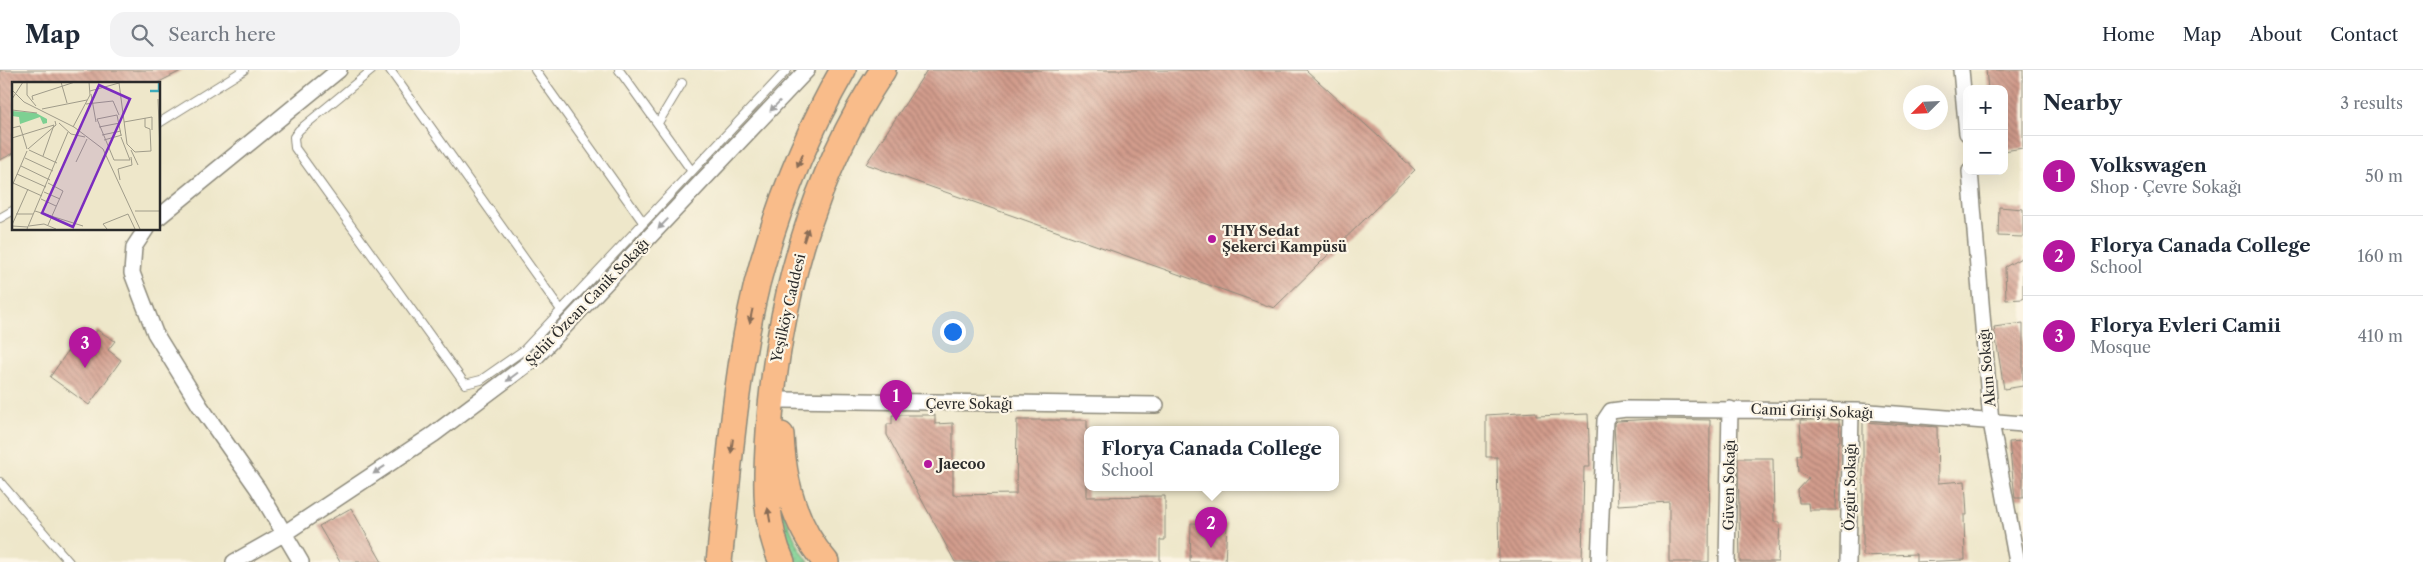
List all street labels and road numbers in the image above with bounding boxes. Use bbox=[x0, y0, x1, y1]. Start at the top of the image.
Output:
street label: Şehit Özcan Canik Sokağı bbox=[521, 234, 653, 370]
street label: Yeşilköy Caddesi bbox=[767, 252, 809, 365]
street label: Akın Sokağı bbox=[1975, 328, 1999, 409]
street label: Çevre Sokağı bbox=[926, 395, 1012, 413]
street label: Cami Girişi Sokağı bbox=[1750, 400, 1874, 422]
street label: Güven Sokağı bbox=[1719, 439, 1739, 531]
street label: Özgür Sokağı bbox=[1840, 443, 1860, 531]

